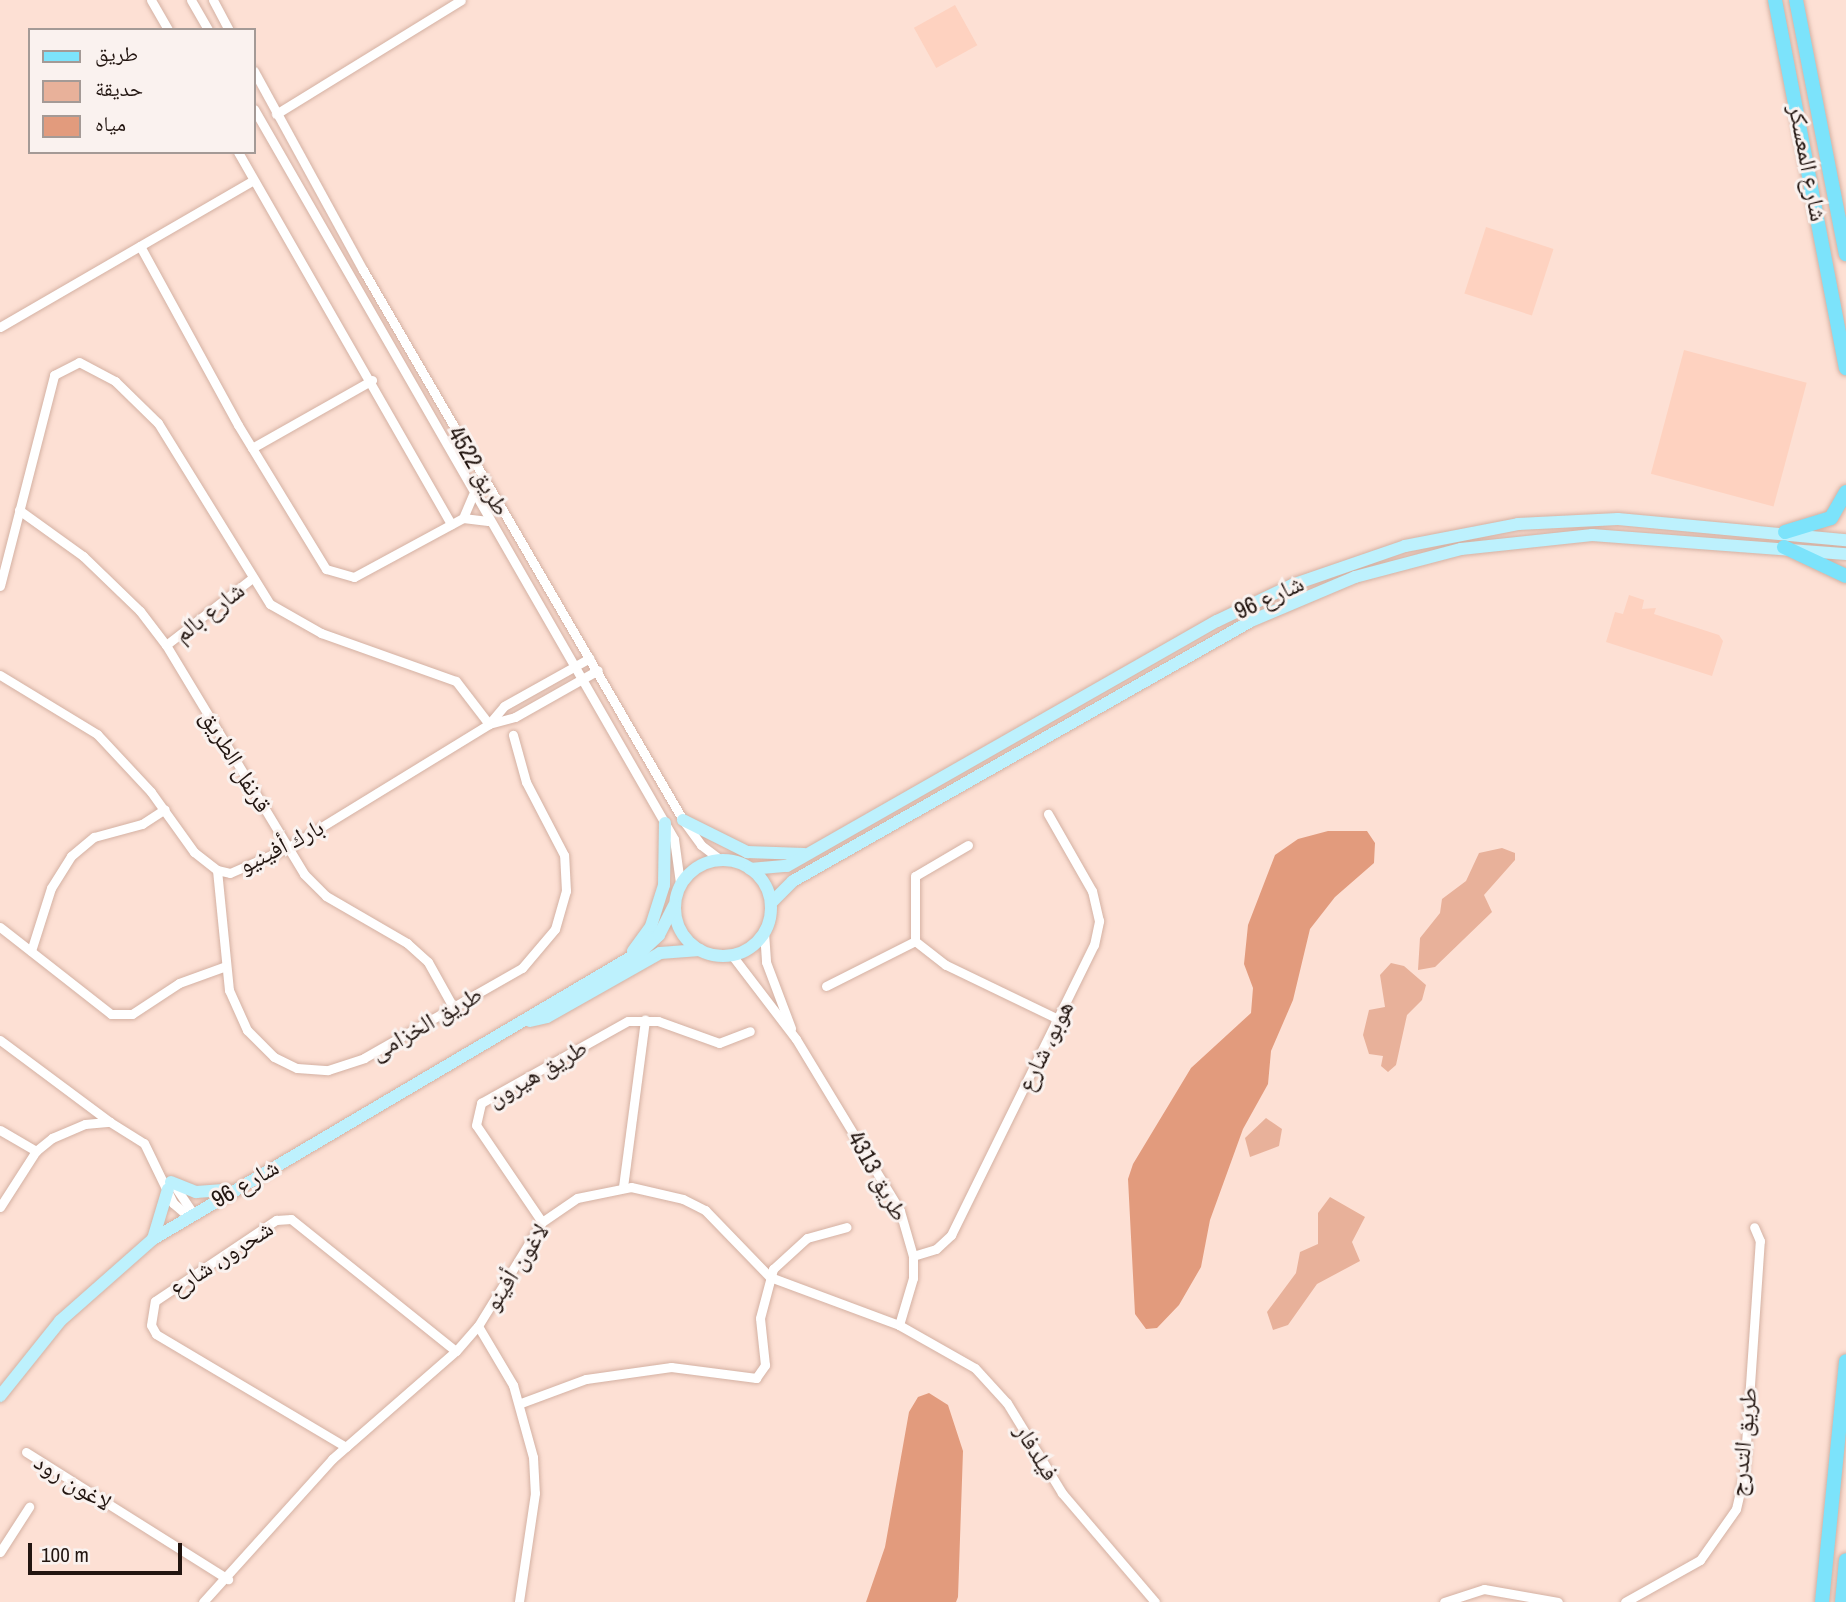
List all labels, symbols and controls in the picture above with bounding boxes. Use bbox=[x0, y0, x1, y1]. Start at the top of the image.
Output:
legend bbox=[28, 28, 256, 154]
text: طريق bbox=[95, 39, 138, 68]
text: حديقة bbox=[95, 74, 143, 103]
street label: شارع المعسكر bbox=[1783, 102, 1833, 224]
text: مياه bbox=[95, 109, 126, 138]
street label: طريق 4522 bbox=[442, 421, 516, 521]
street label: شارع 96 bbox=[1230, 569, 1308, 625]
street label: شارع بالم bbox=[168, 576, 250, 648]
street label: قرنفل الطريق bbox=[194, 704, 278, 818]
street label: بارك أفينيو bbox=[233, 812, 329, 880]
street label: طريق الخزامى bbox=[365, 979, 487, 1067]
street label: هوبو، شارع bbox=[1011, 996, 1079, 1096]
street label: طريق هيرون bbox=[482, 1033, 592, 1113]
street label: طريق 4313 bbox=[842, 1126, 914, 1226]
street label: شارع 96 bbox=[206, 1152, 284, 1214]
street label: شحرور، شارع bbox=[164, 1214, 278, 1302]
street label: لاغون أفينو bbox=[477, 1218, 555, 1316]
street label: طريق التدرج bbox=[1723, 1386, 1763, 1498]
street label: فيلدفار bbox=[1009, 1418, 1065, 1486]
street label: لاغون رود bbox=[29, 1447, 117, 1517]
scale bar bbox=[32, 1528, 186, 1572]
text: 100 m bbox=[41, 1540, 89, 1569]

